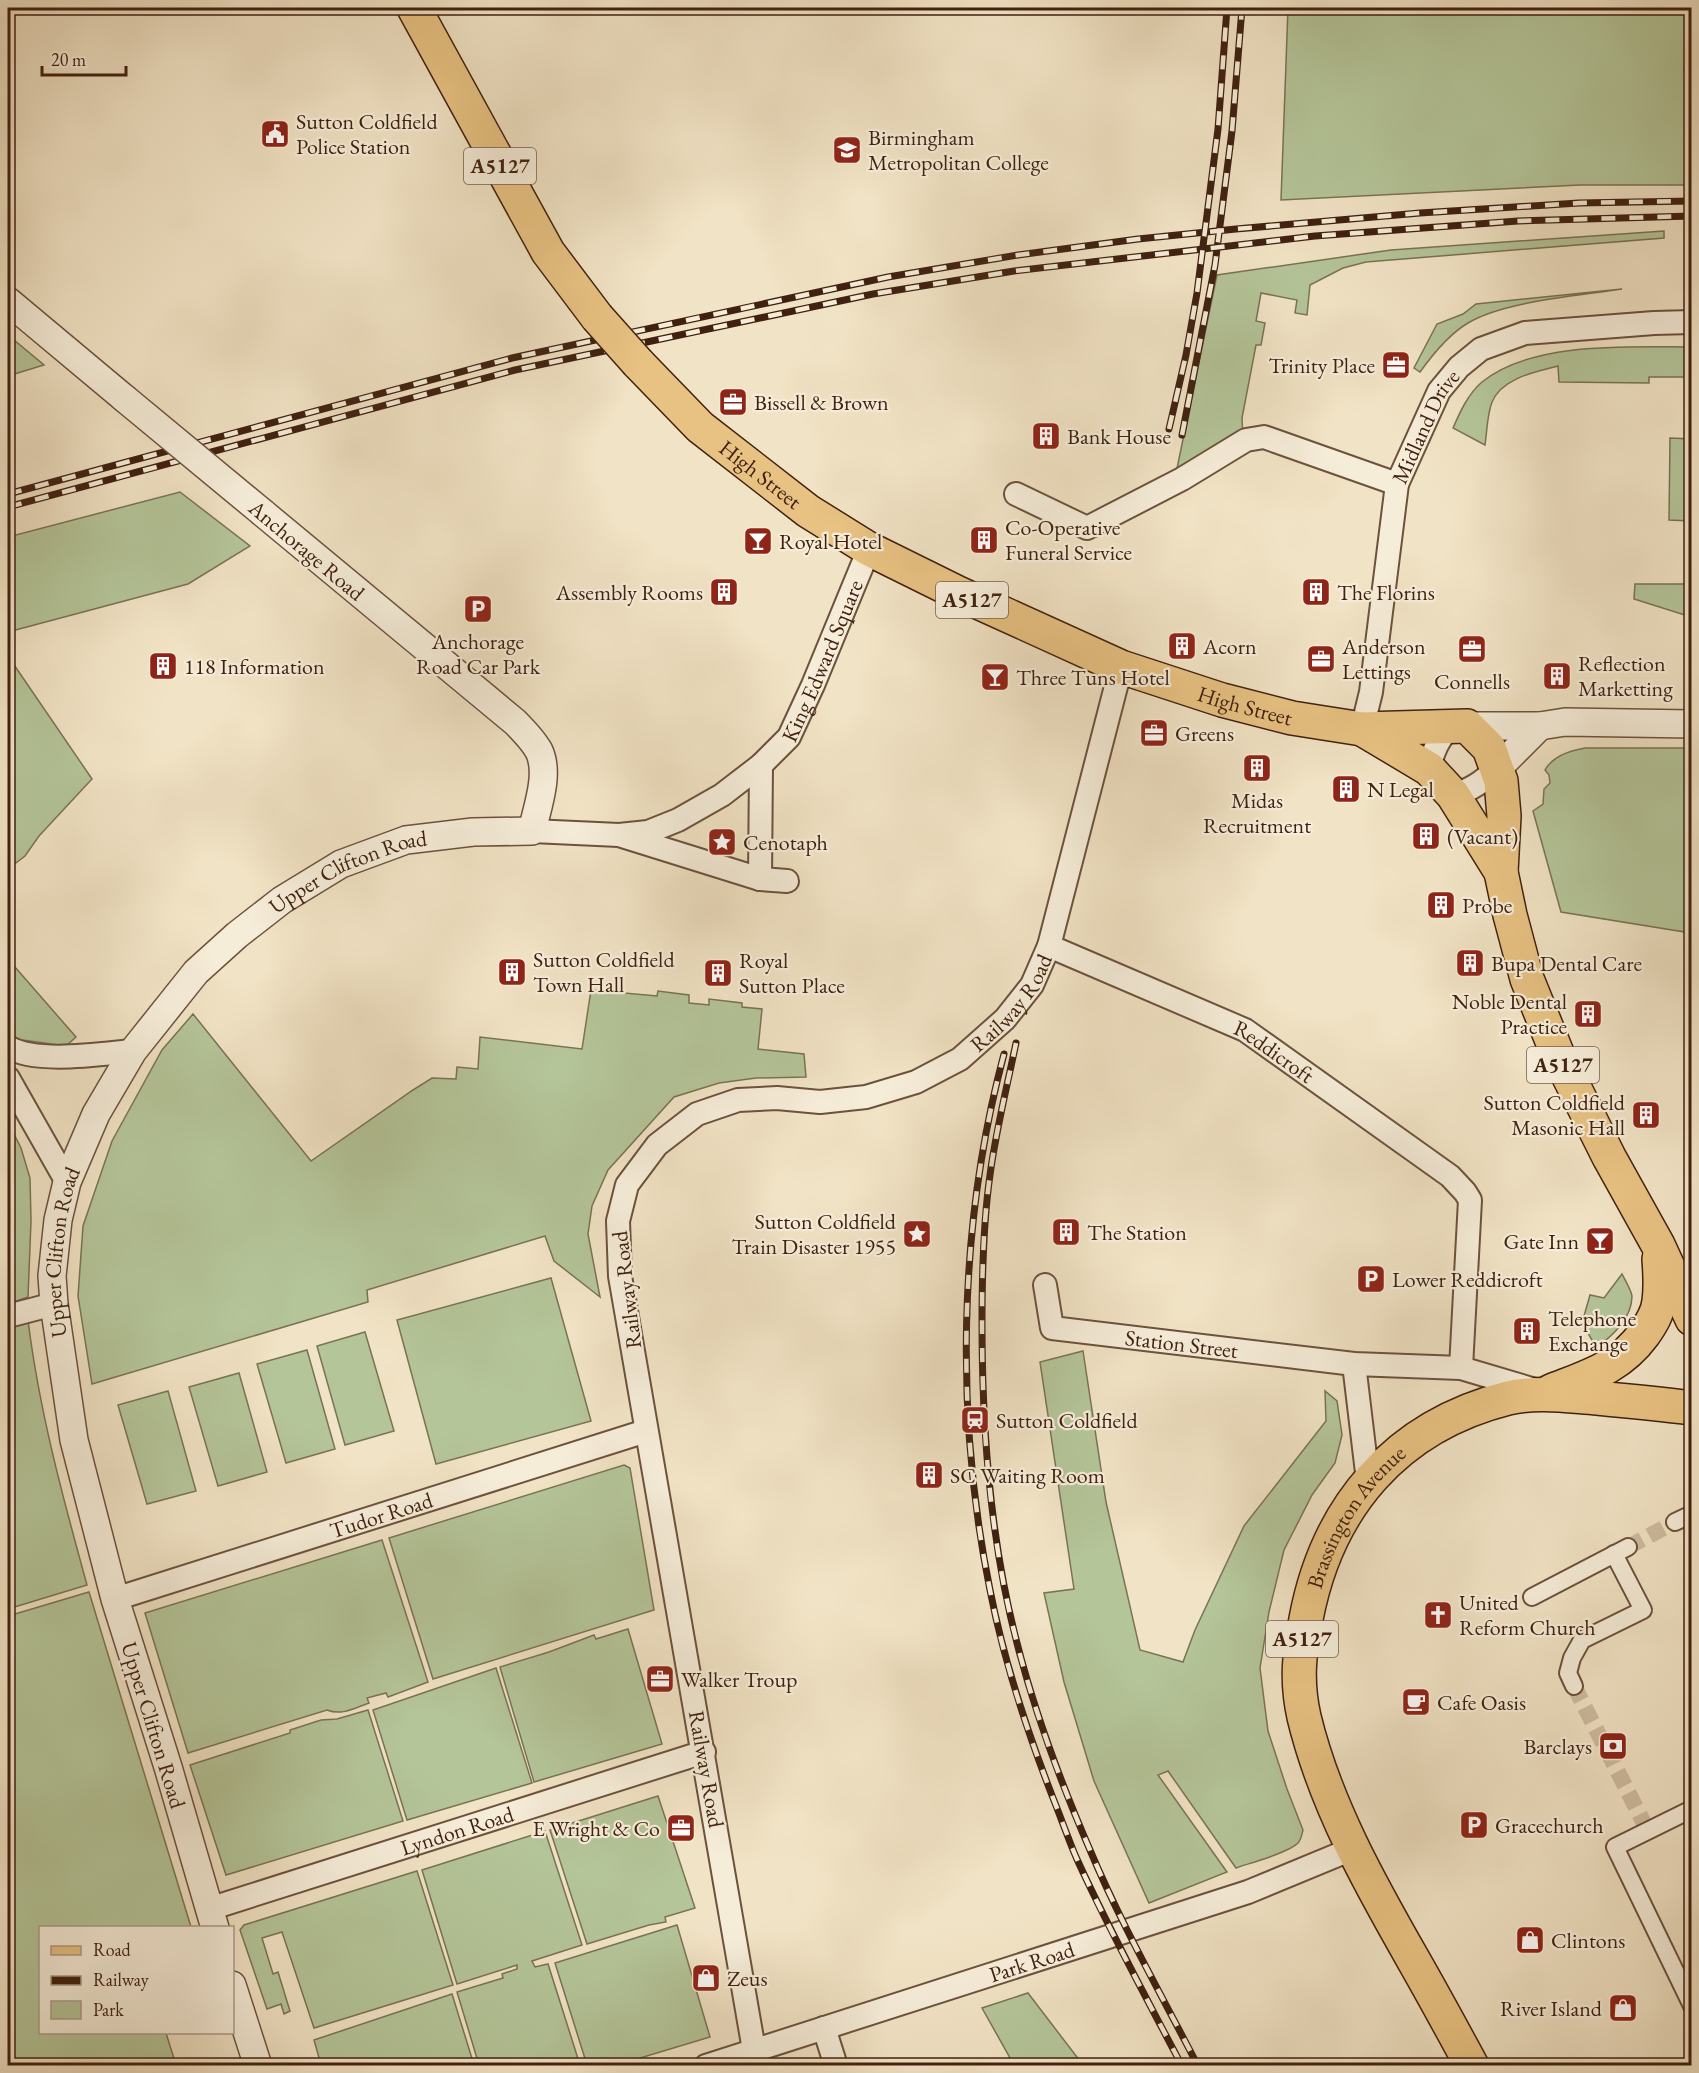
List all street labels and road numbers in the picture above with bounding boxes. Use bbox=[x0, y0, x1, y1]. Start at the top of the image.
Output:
road number: A5127 bbox=[464, 148, 536, 184]
street label: Midland Drive bbox=[1385, 363, 1467, 488]
street label: High Street bbox=[713, 433, 808, 516]
street label: Anchorage Road bbox=[242, 493, 371, 608]
street label: King Edward Square bbox=[775, 575, 870, 747]
road number: A5127 bbox=[936, 582, 1008, 618]
street label: High Street bbox=[1194, 679, 1295, 733]
street label: Upper Clifton Road bbox=[263, 824, 429, 920]
street label: Railway Road bbox=[964, 949, 1059, 1058]
street label: Reddicroft bbox=[1229, 1013, 1320, 1090]
road number: A5127 bbox=[1527, 1047, 1599, 1083]
street label: Upper Clifton Road bbox=[38, 1162, 87, 1340]
street label: Railway Road bbox=[605, 1228, 648, 1351]
street label: Station Street bbox=[1123, 1323, 1240, 1365]
street label: Brassington Avenue bbox=[1300, 1438, 1412, 1592]
street label: Tudor Road bbox=[326, 1485, 437, 1545]
road number: A5127 bbox=[1266, 1621, 1338, 1657]
street label: Upper Clifton Road bbox=[114, 1638, 193, 1813]
street label: Railway Road bbox=[682, 1708, 731, 1831]
street label: Lyndon Road bbox=[397, 1799, 518, 1862]
street label: Park Road bbox=[985, 1934, 1079, 1989]

